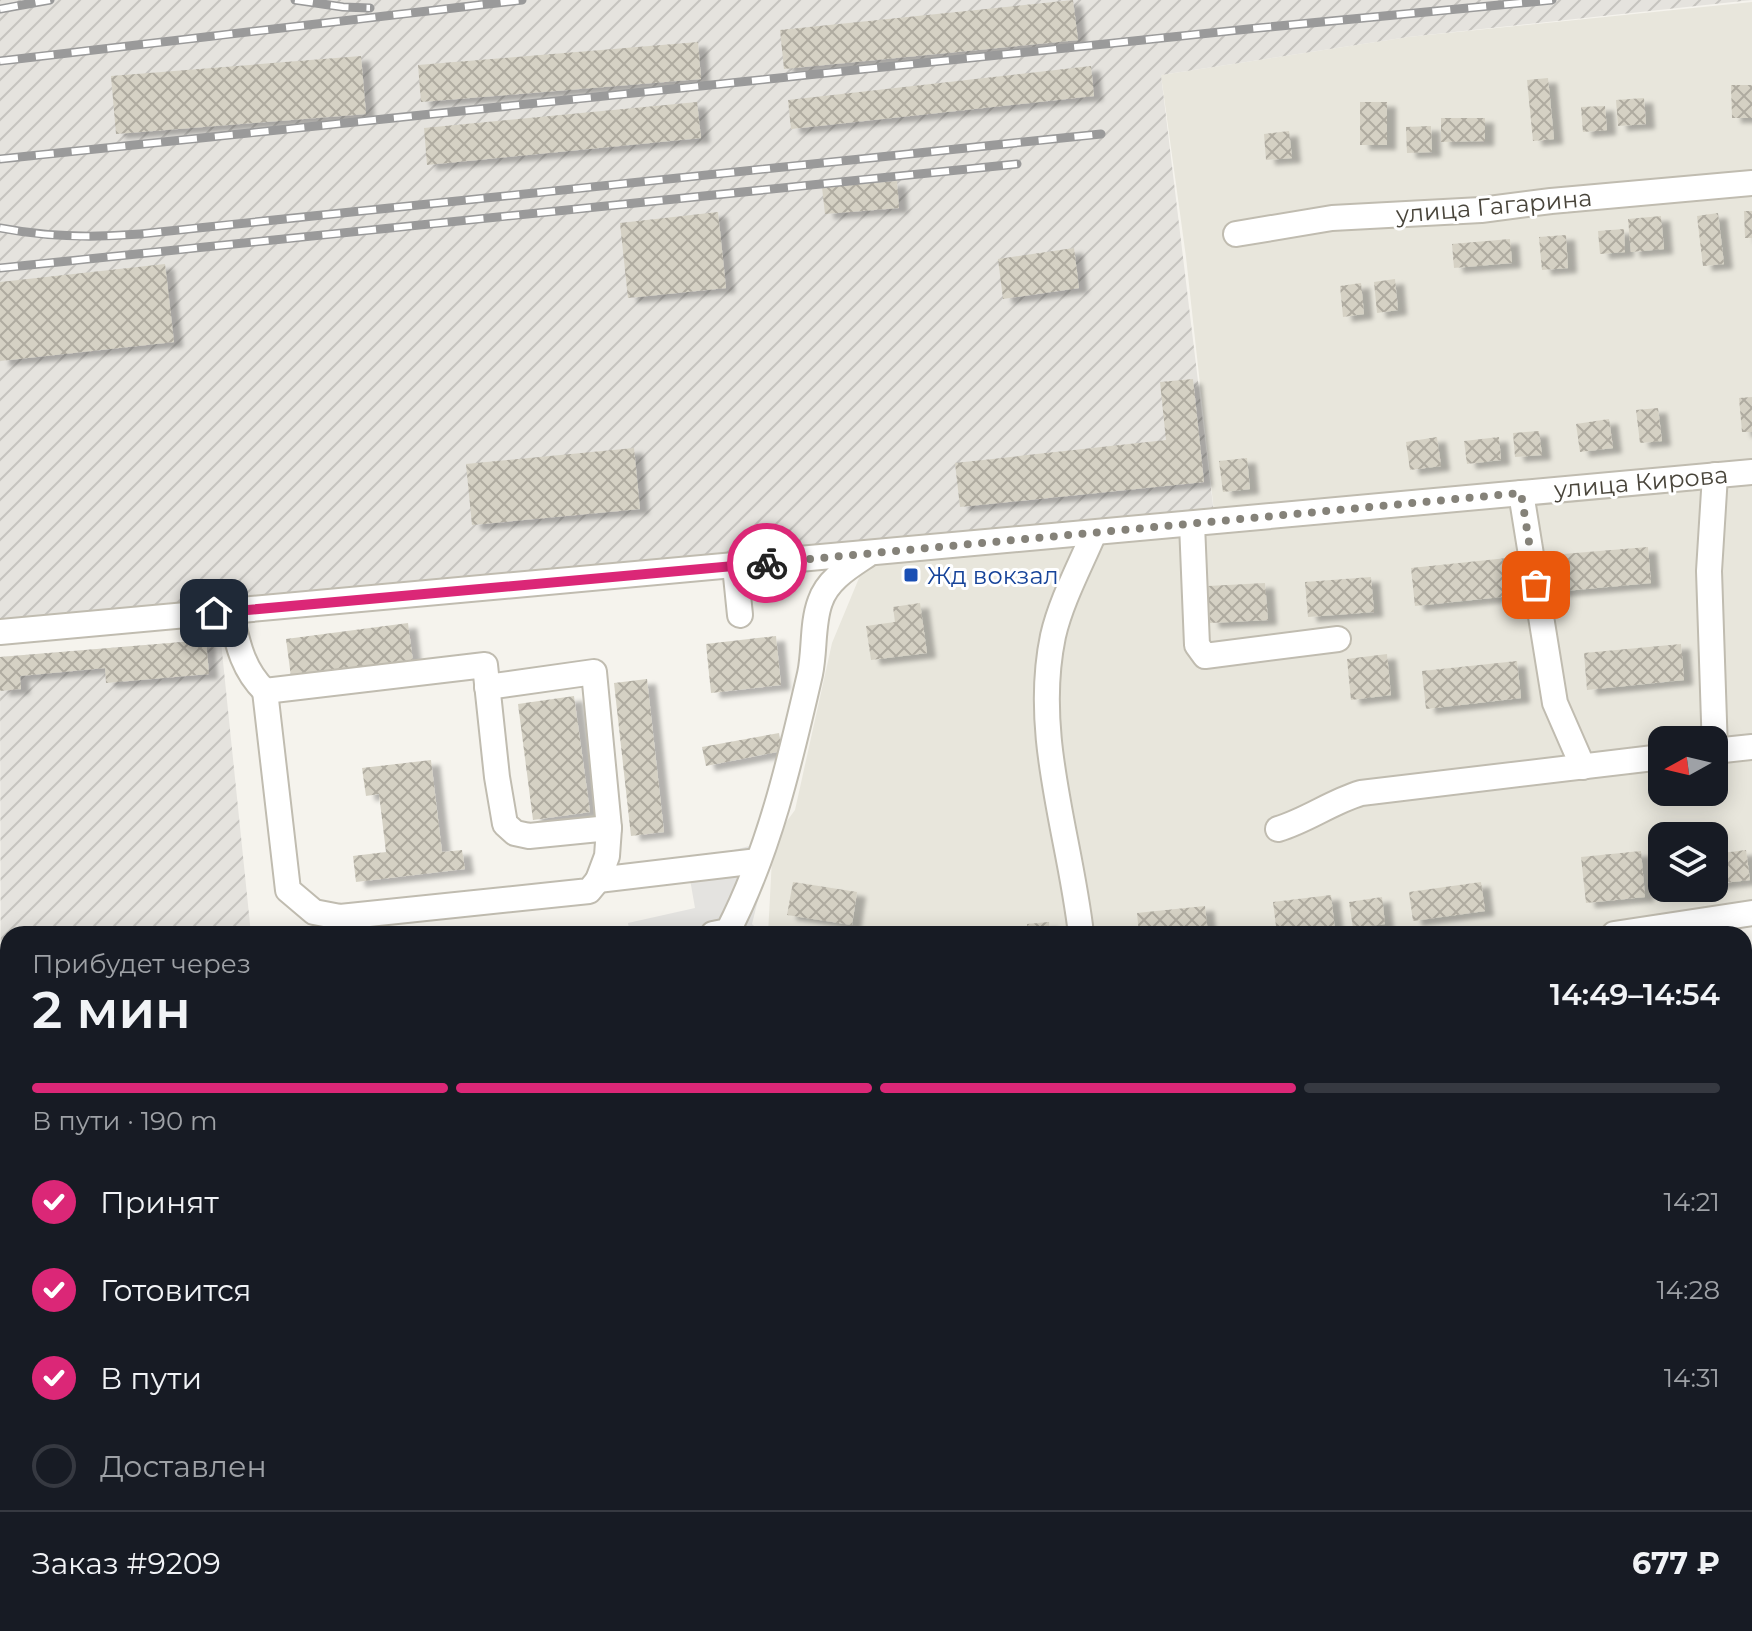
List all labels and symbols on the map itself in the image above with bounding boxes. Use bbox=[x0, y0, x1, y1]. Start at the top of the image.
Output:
street label: улица Гагарина bbox=[1394, 183, 1593, 229]
street label: улица Кирова bbox=[1552, 460, 1729, 504]
courier bbox=[727, 523, 807, 603]
pin bbox=[1502, 551, 1570, 619]
place label: Жд вокзал bbox=[927, 561, 1059, 590]
marker: Жд вокзал bbox=[902, 566, 920, 584]
pin bbox=[180, 579, 248, 647]
north arrow bbox=[1648, 726, 1728, 806]

